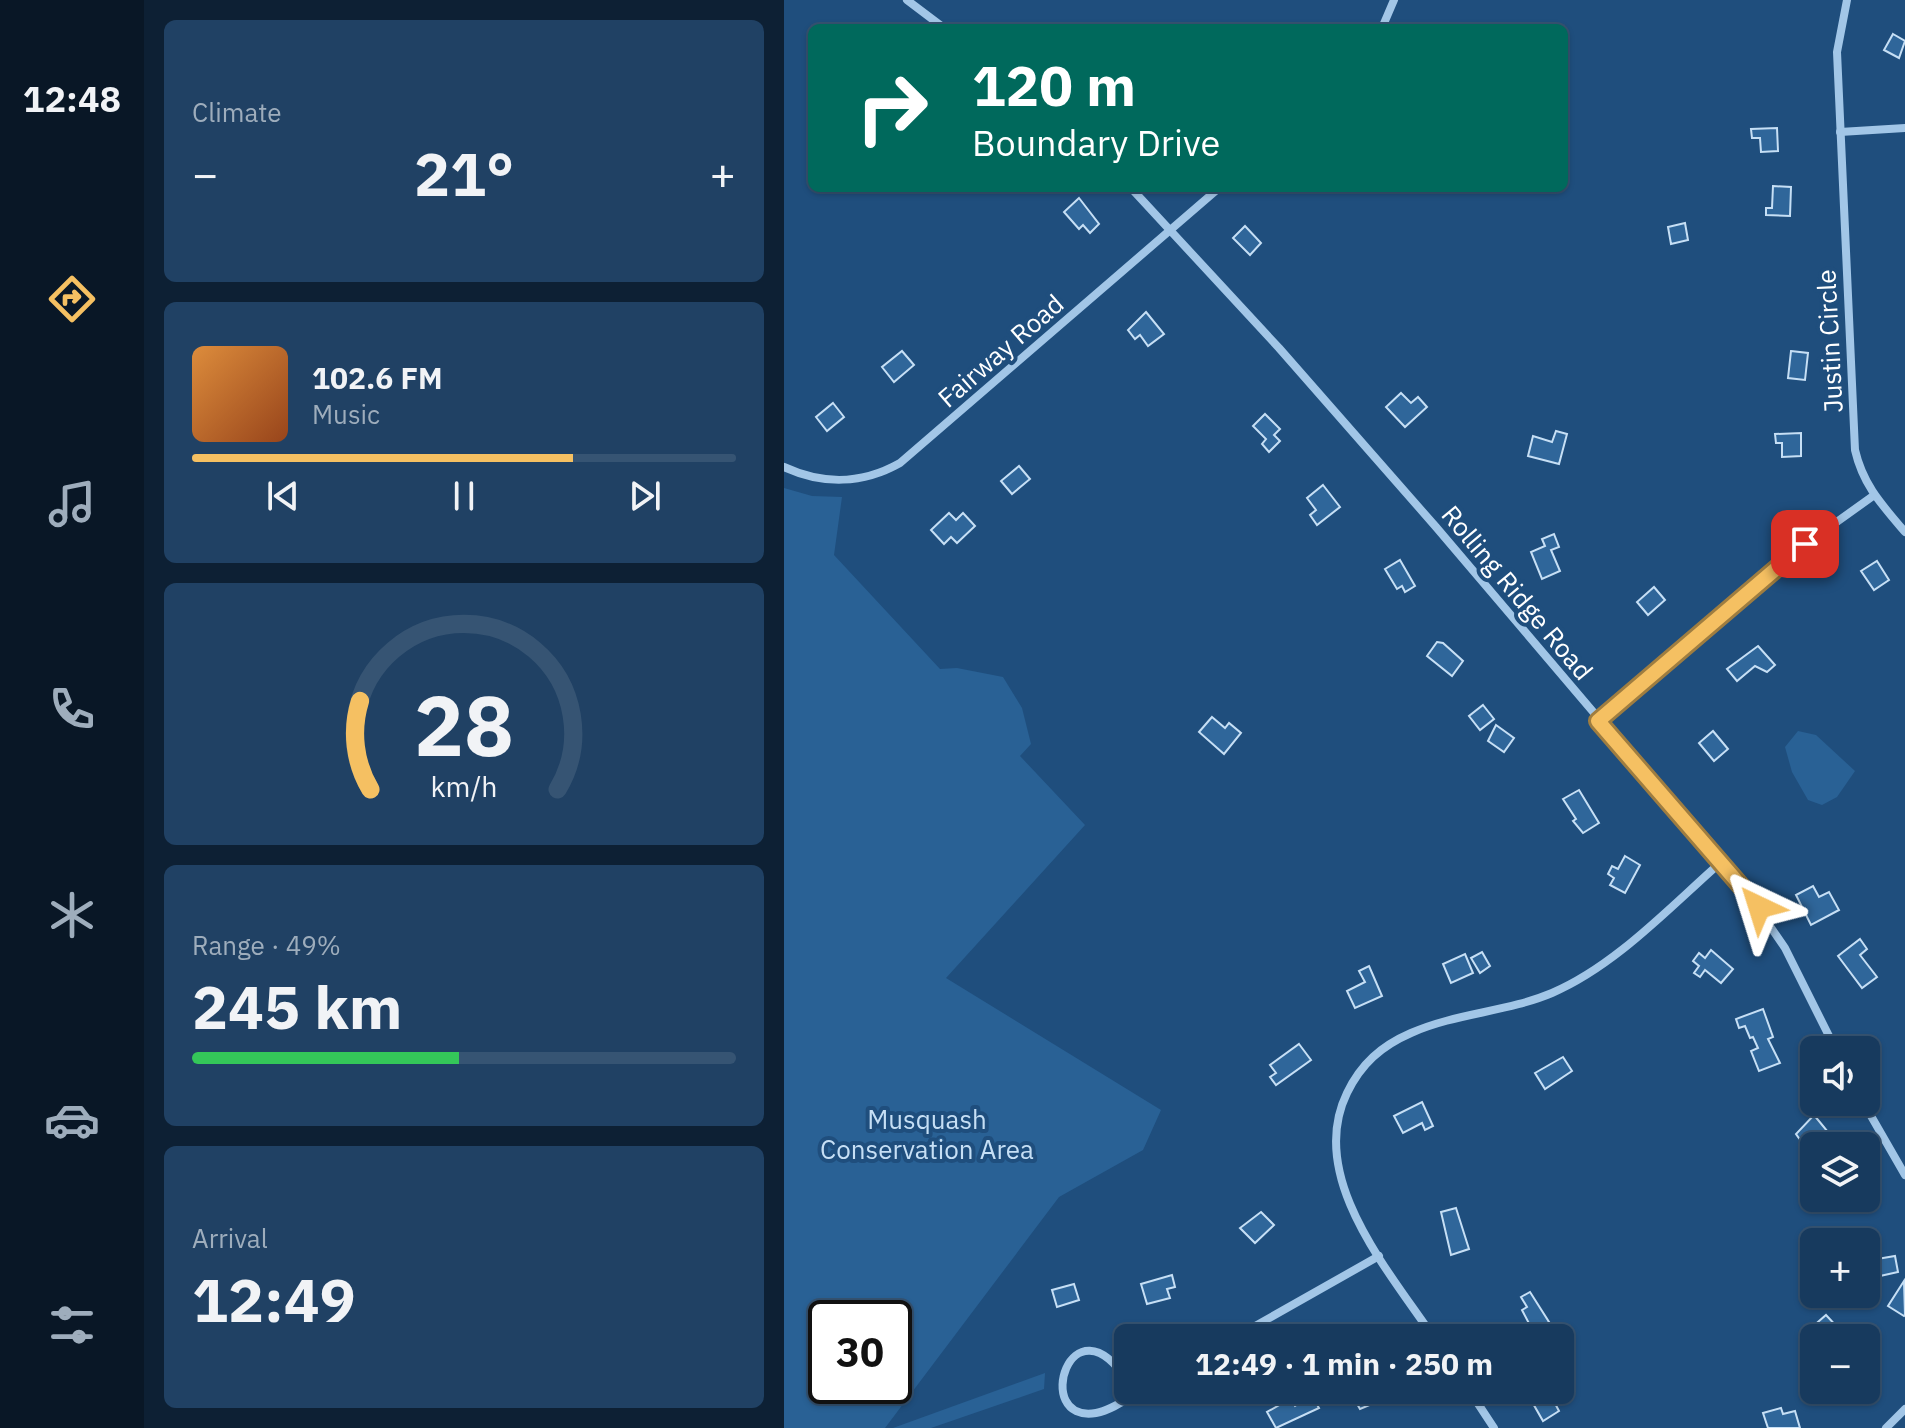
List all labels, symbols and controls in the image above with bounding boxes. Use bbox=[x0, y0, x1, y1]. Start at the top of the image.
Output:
text: 120 m bbox=[972, 49, 1136, 121]
icon: right bbox=[840, 56, 944, 160]
text: 12:48 bbox=[23, 75, 121, 122]
text: Climate bbox=[192, 95, 282, 129]
text: Boundary Drive bbox=[972, 119, 1220, 166]
text: 21° bbox=[414, 134, 514, 213]
text: − bbox=[192, 145, 218, 202]
text: + bbox=[710, 145, 736, 202]
street label: Justin Circle bbox=[1808, 268, 1850, 414]
icon: directions bbox=[44, 271, 100, 327]
street label: Fairway Road bbox=[930, 286, 1070, 414]
text: 102.6 FM bbox=[312, 358, 443, 397]
text: Music bbox=[312, 397, 380, 431]
icon: previous bbox=[261, 474, 305, 518]
icon: pause bbox=[442, 474, 486, 518]
icon: next bbox=[623, 474, 667, 518]
icon: music bbox=[44, 476, 100, 532]
street label: Rolling Ridge Road bbox=[1435, 498, 1601, 687]
pin bbox=[1771, 510, 1839, 578]
icon: arrive bbox=[1783, 522, 1827, 566]
text: 28 bbox=[414, 671, 514, 779]
icon: phone bbox=[44, 681, 100, 737]
text: km/h bbox=[430, 768, 498, 805]
position arrow bbox=[1717, 865, 1801, 949]
icon: climate bbox=[44, 887, 100, 943]
text: Range · 49% bbox=[192, 928, 341, 962]
text: 245 km bbox=[192, 967, 402, 1046]
map controls bbox=[1800, 1036, 1880, 1404]
button: sound bbox=[1800, 1036, 1880, 1116]
icon: car bbox=[44, 1092, 100, 1148]
park label: Musquash Conservation Area bbox=[820, 1102, 1034, 1166]
button: layers bbox=[1800, 1132, 1880, 1212]
text: Arrival bbox=[192, 1221, 268, 1255]
button: + bbox=[1800, 1228, 1880, 1308]
text: 12:49 bbox=[192, 1260, 356, 1339]
icon: filters bbox=[44, 1297, 100, 1353]
speed limit sign: 30 bbox=[808, 1300, 912, 1404]
button: − bbox=[1800, 1324, 1880, 1404]
text: 12:49 · 1 min · 250 m bbox=[1195, 1344, 1493, 1383]

